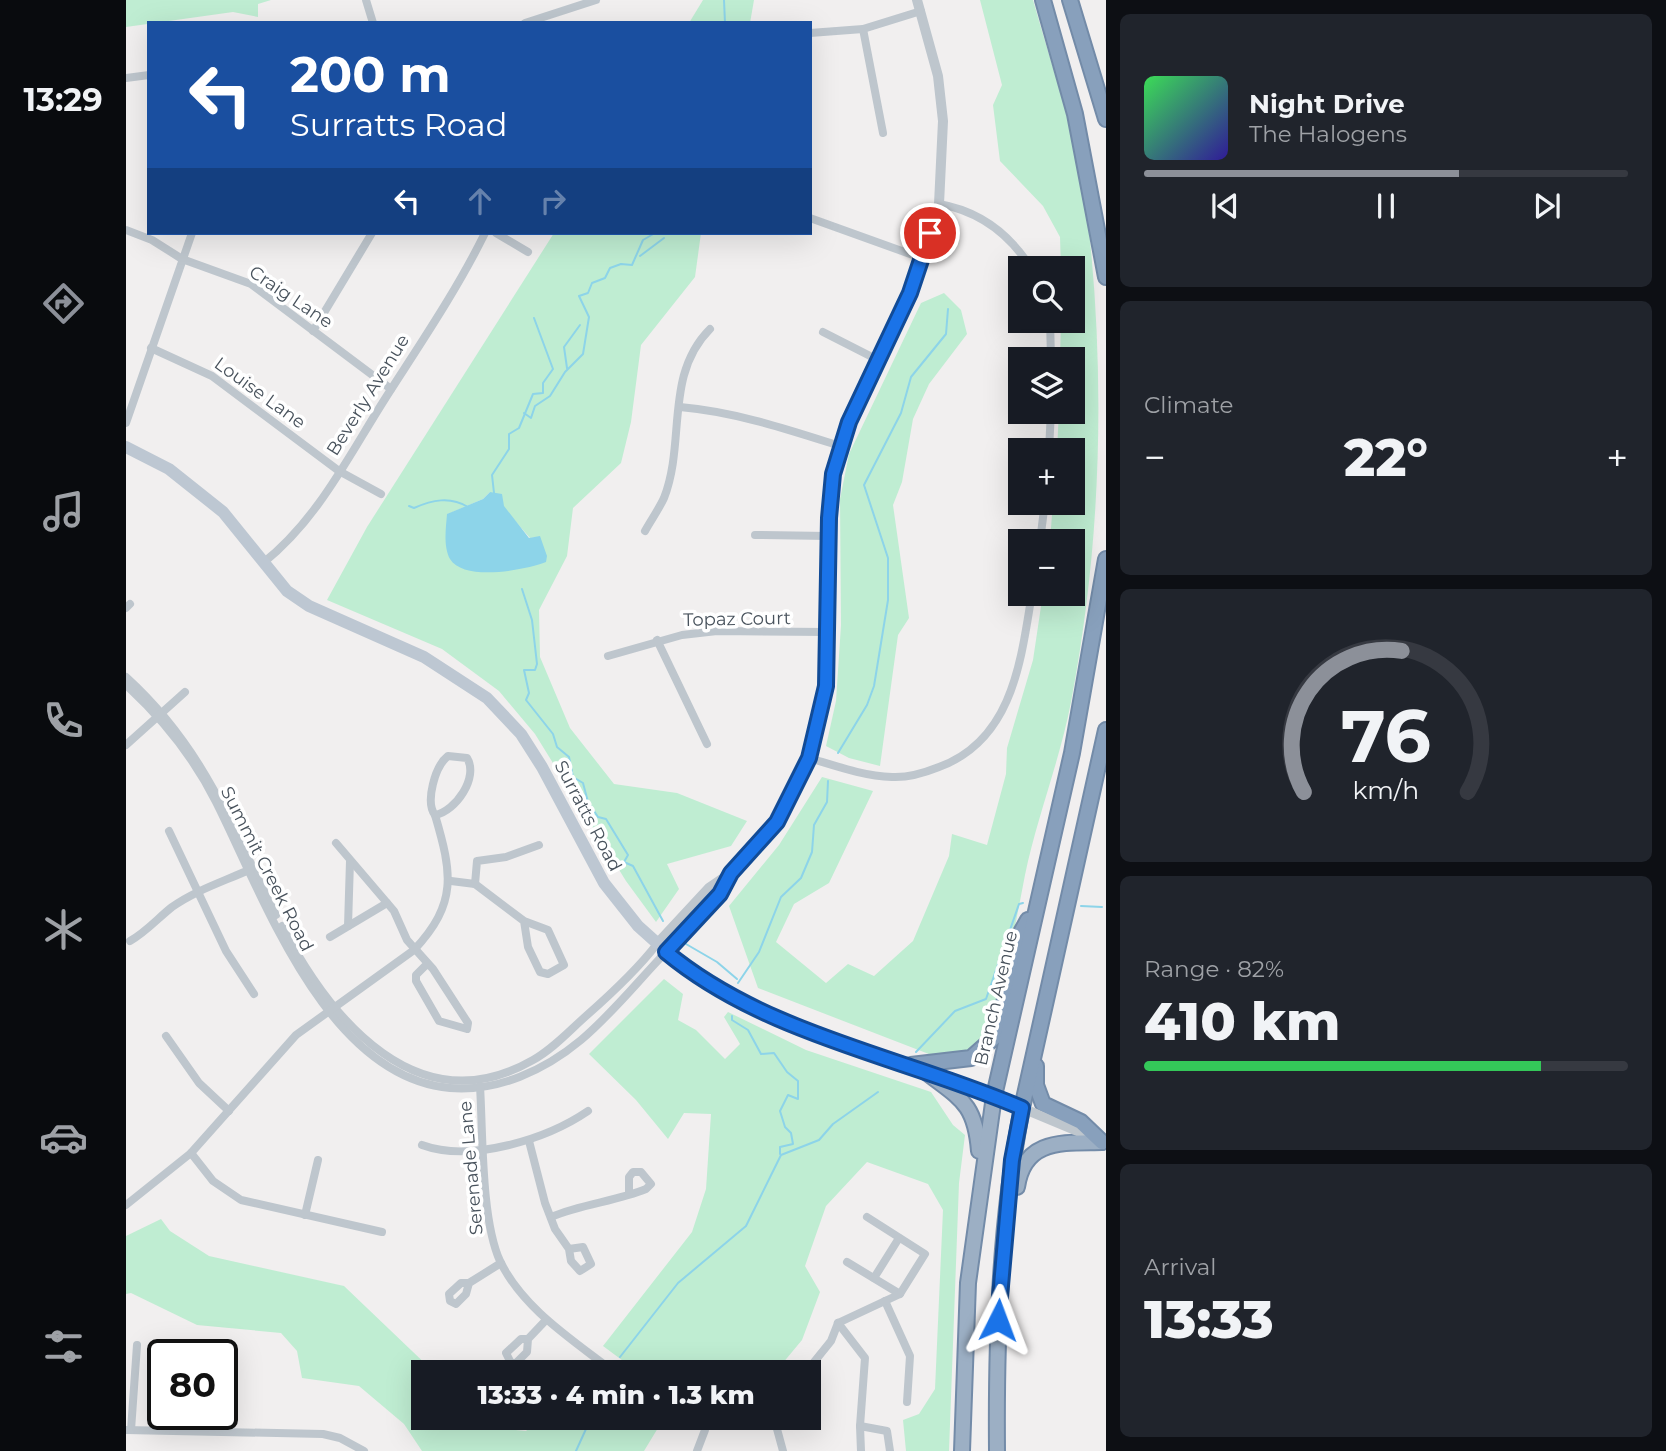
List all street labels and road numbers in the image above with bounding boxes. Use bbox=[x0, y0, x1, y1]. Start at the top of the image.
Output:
street label: Craig Lane bbox=[245, 261, 337, 333]
street label: Beverly Avenue bbox=[322, 330, 414, 460]
street label: Louise Lane bbox=[210, 353, 310, 434]
street label: Topaz Court bbox=[683, 607, 791, 631]
street label: Surratts Road bbox=[550, 757, 626, 875]
street label: Summit Creek Road bbox=[216, 783, 318, 955]
street label: Branch Avenue bbox=[970, 928, 1022, 1068]
street label: Serenade Lane bbox=[454, 1100, 488, 1236]

